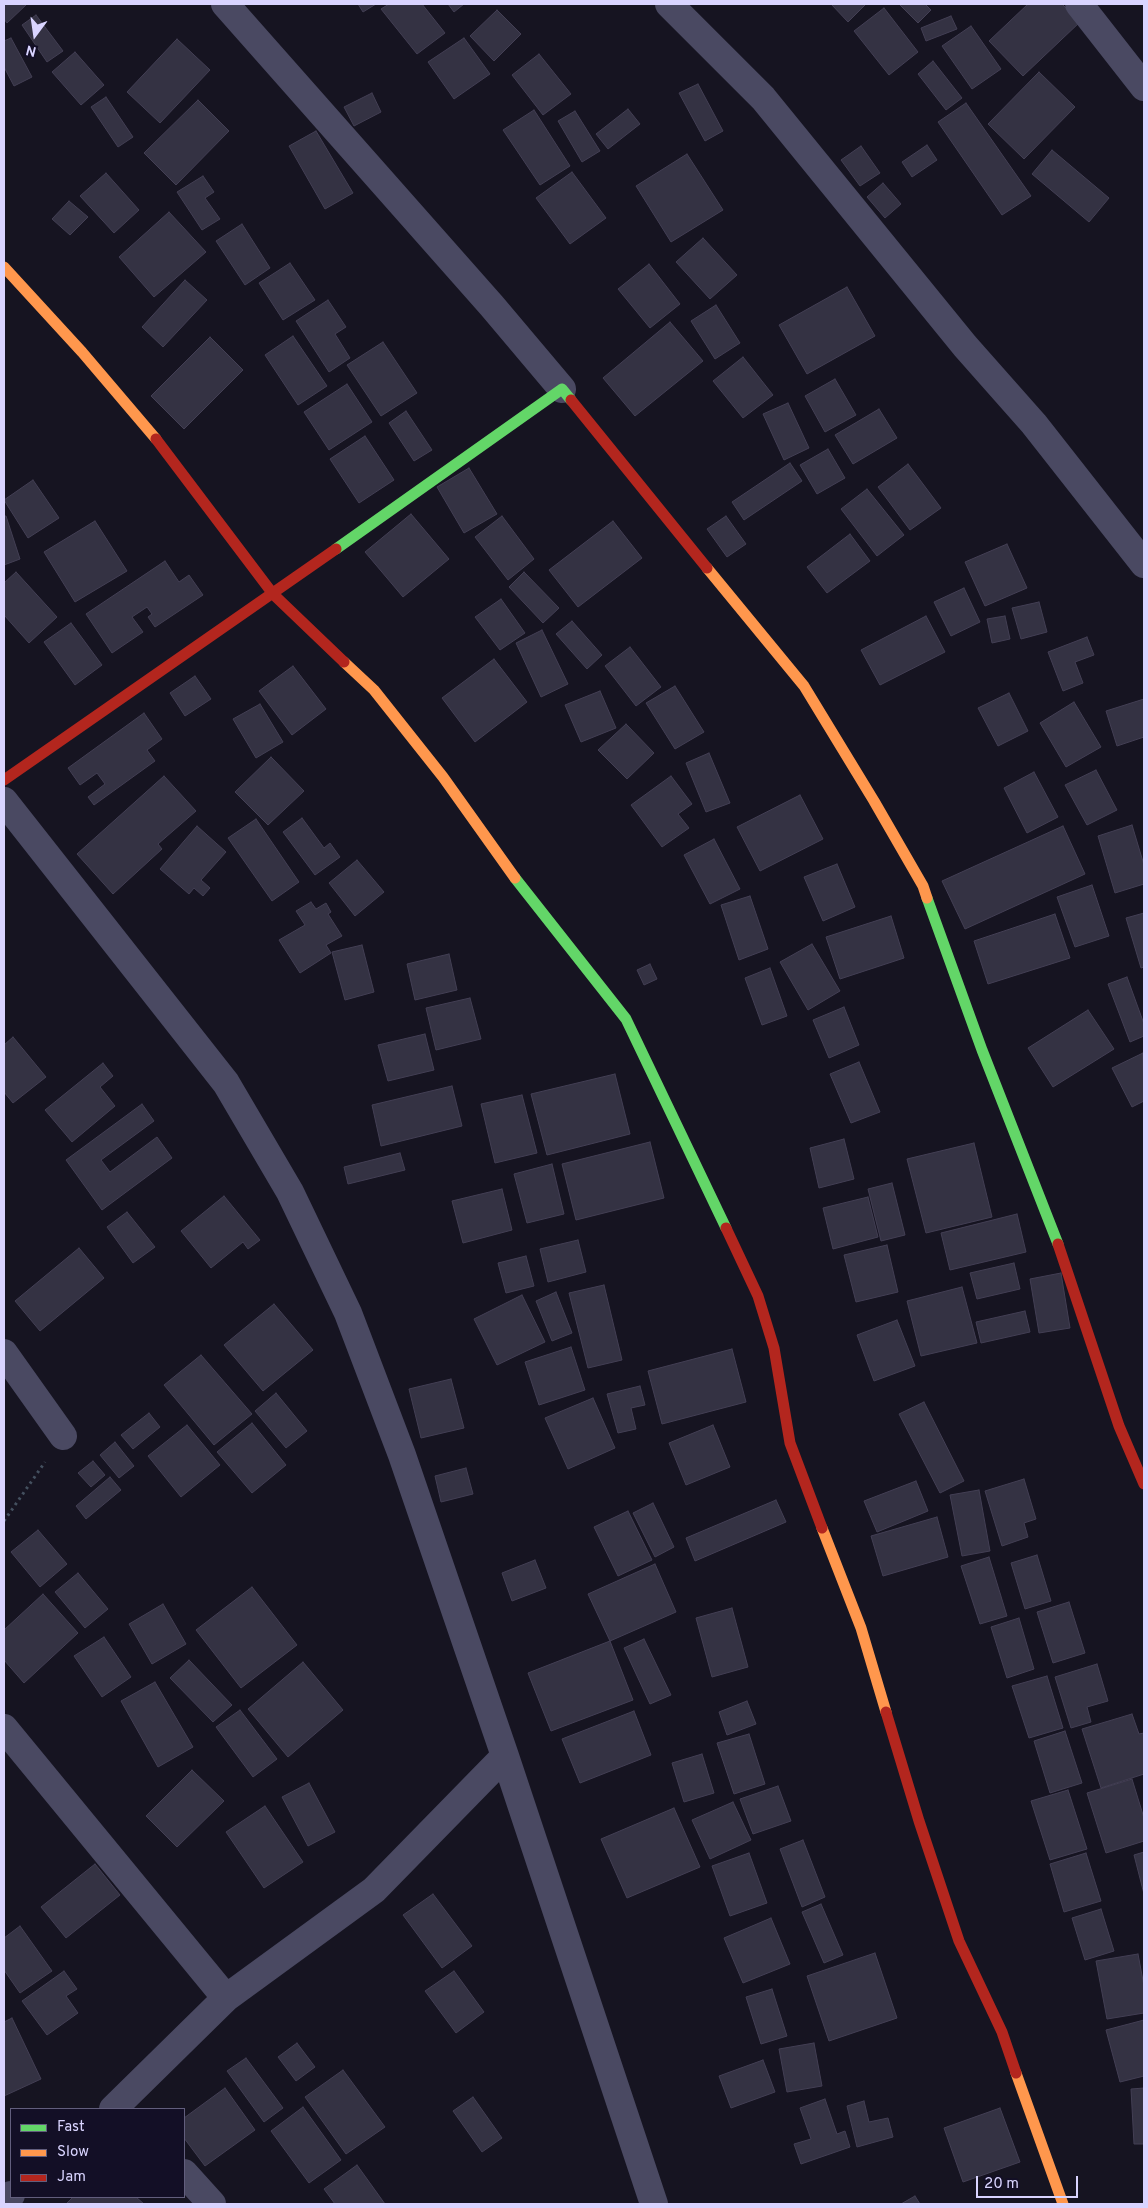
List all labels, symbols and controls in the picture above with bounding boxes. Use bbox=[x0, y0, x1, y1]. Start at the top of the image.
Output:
north arrow bbox=[10, 10, 60, 60]
text: N bbox=[24, 41, 38, 60]
legend bbox=[10, 2108, 185, 2198]
text: Fast bbox=[57, 2118, 85, 2137]
text: Slow bbox=[57, 2143, 89, 2162]
scale bar bbox=[978, 2166, 1080, 2198]
text: Jam bbox=[57, 2168, 86, 2187]
text: 20 m bbox=[984, 2175, 1019, 2194]

